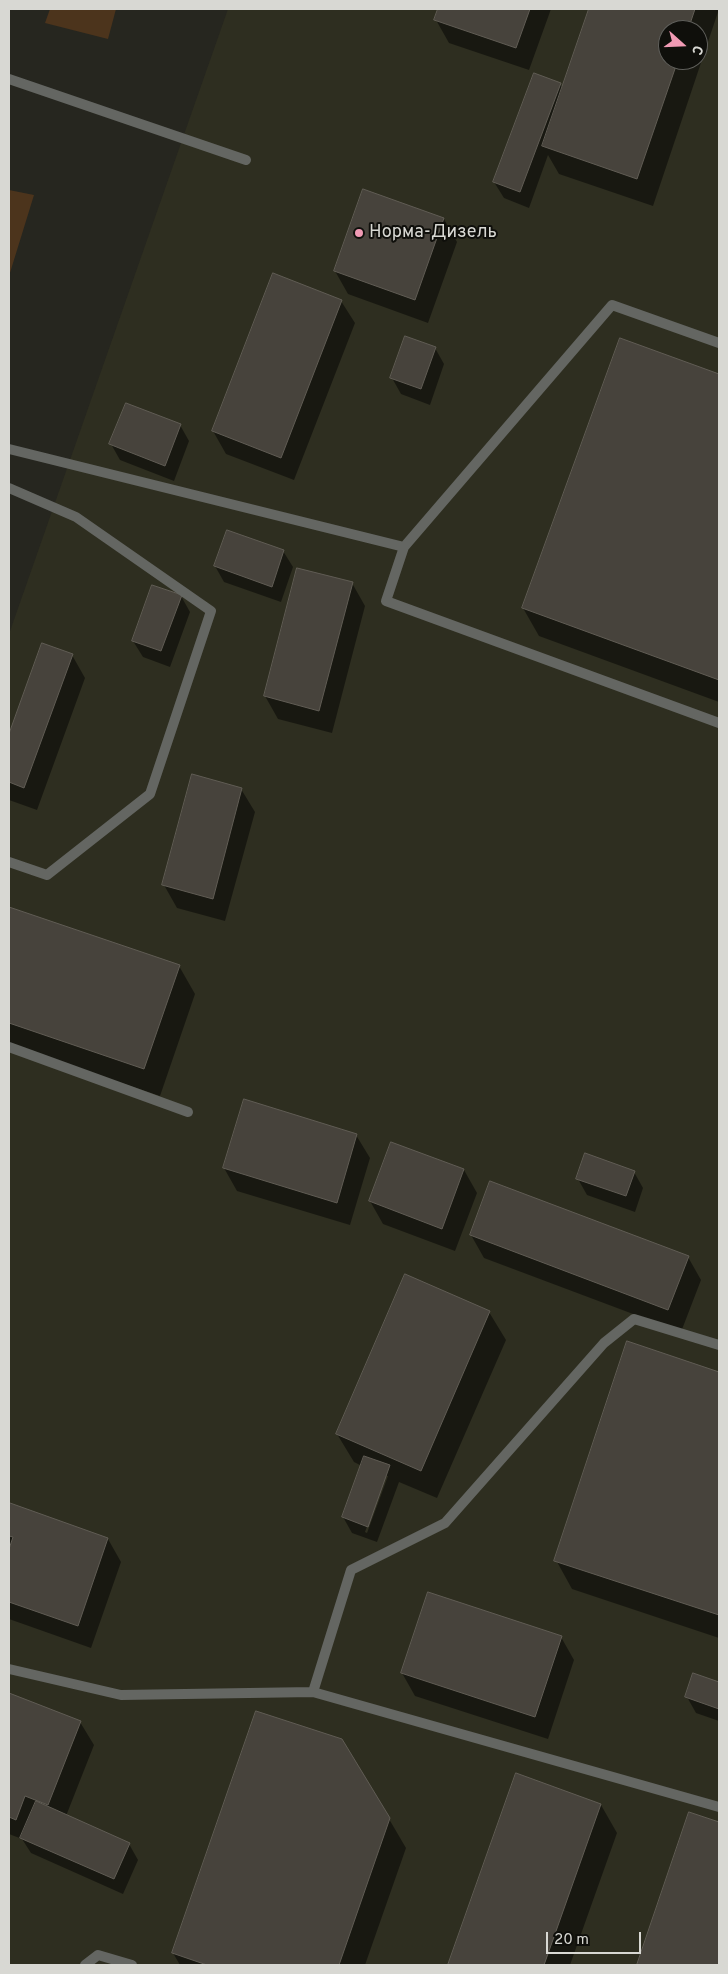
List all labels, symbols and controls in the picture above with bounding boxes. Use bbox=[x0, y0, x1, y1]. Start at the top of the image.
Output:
north arrow bbox=[658, 20, 708, 70]
text: С bbox=[687, 43, 706, 57]
place label: Норма-Дизель bbox=[369, 222, 497, 244]
marker: Норма-Дизель bbox=[353, 227, 365, 239]
scale bar bbox=[548, 1922, 643, 1954]
text: 20 m bbox=[554, 1931, 589, 1950]

